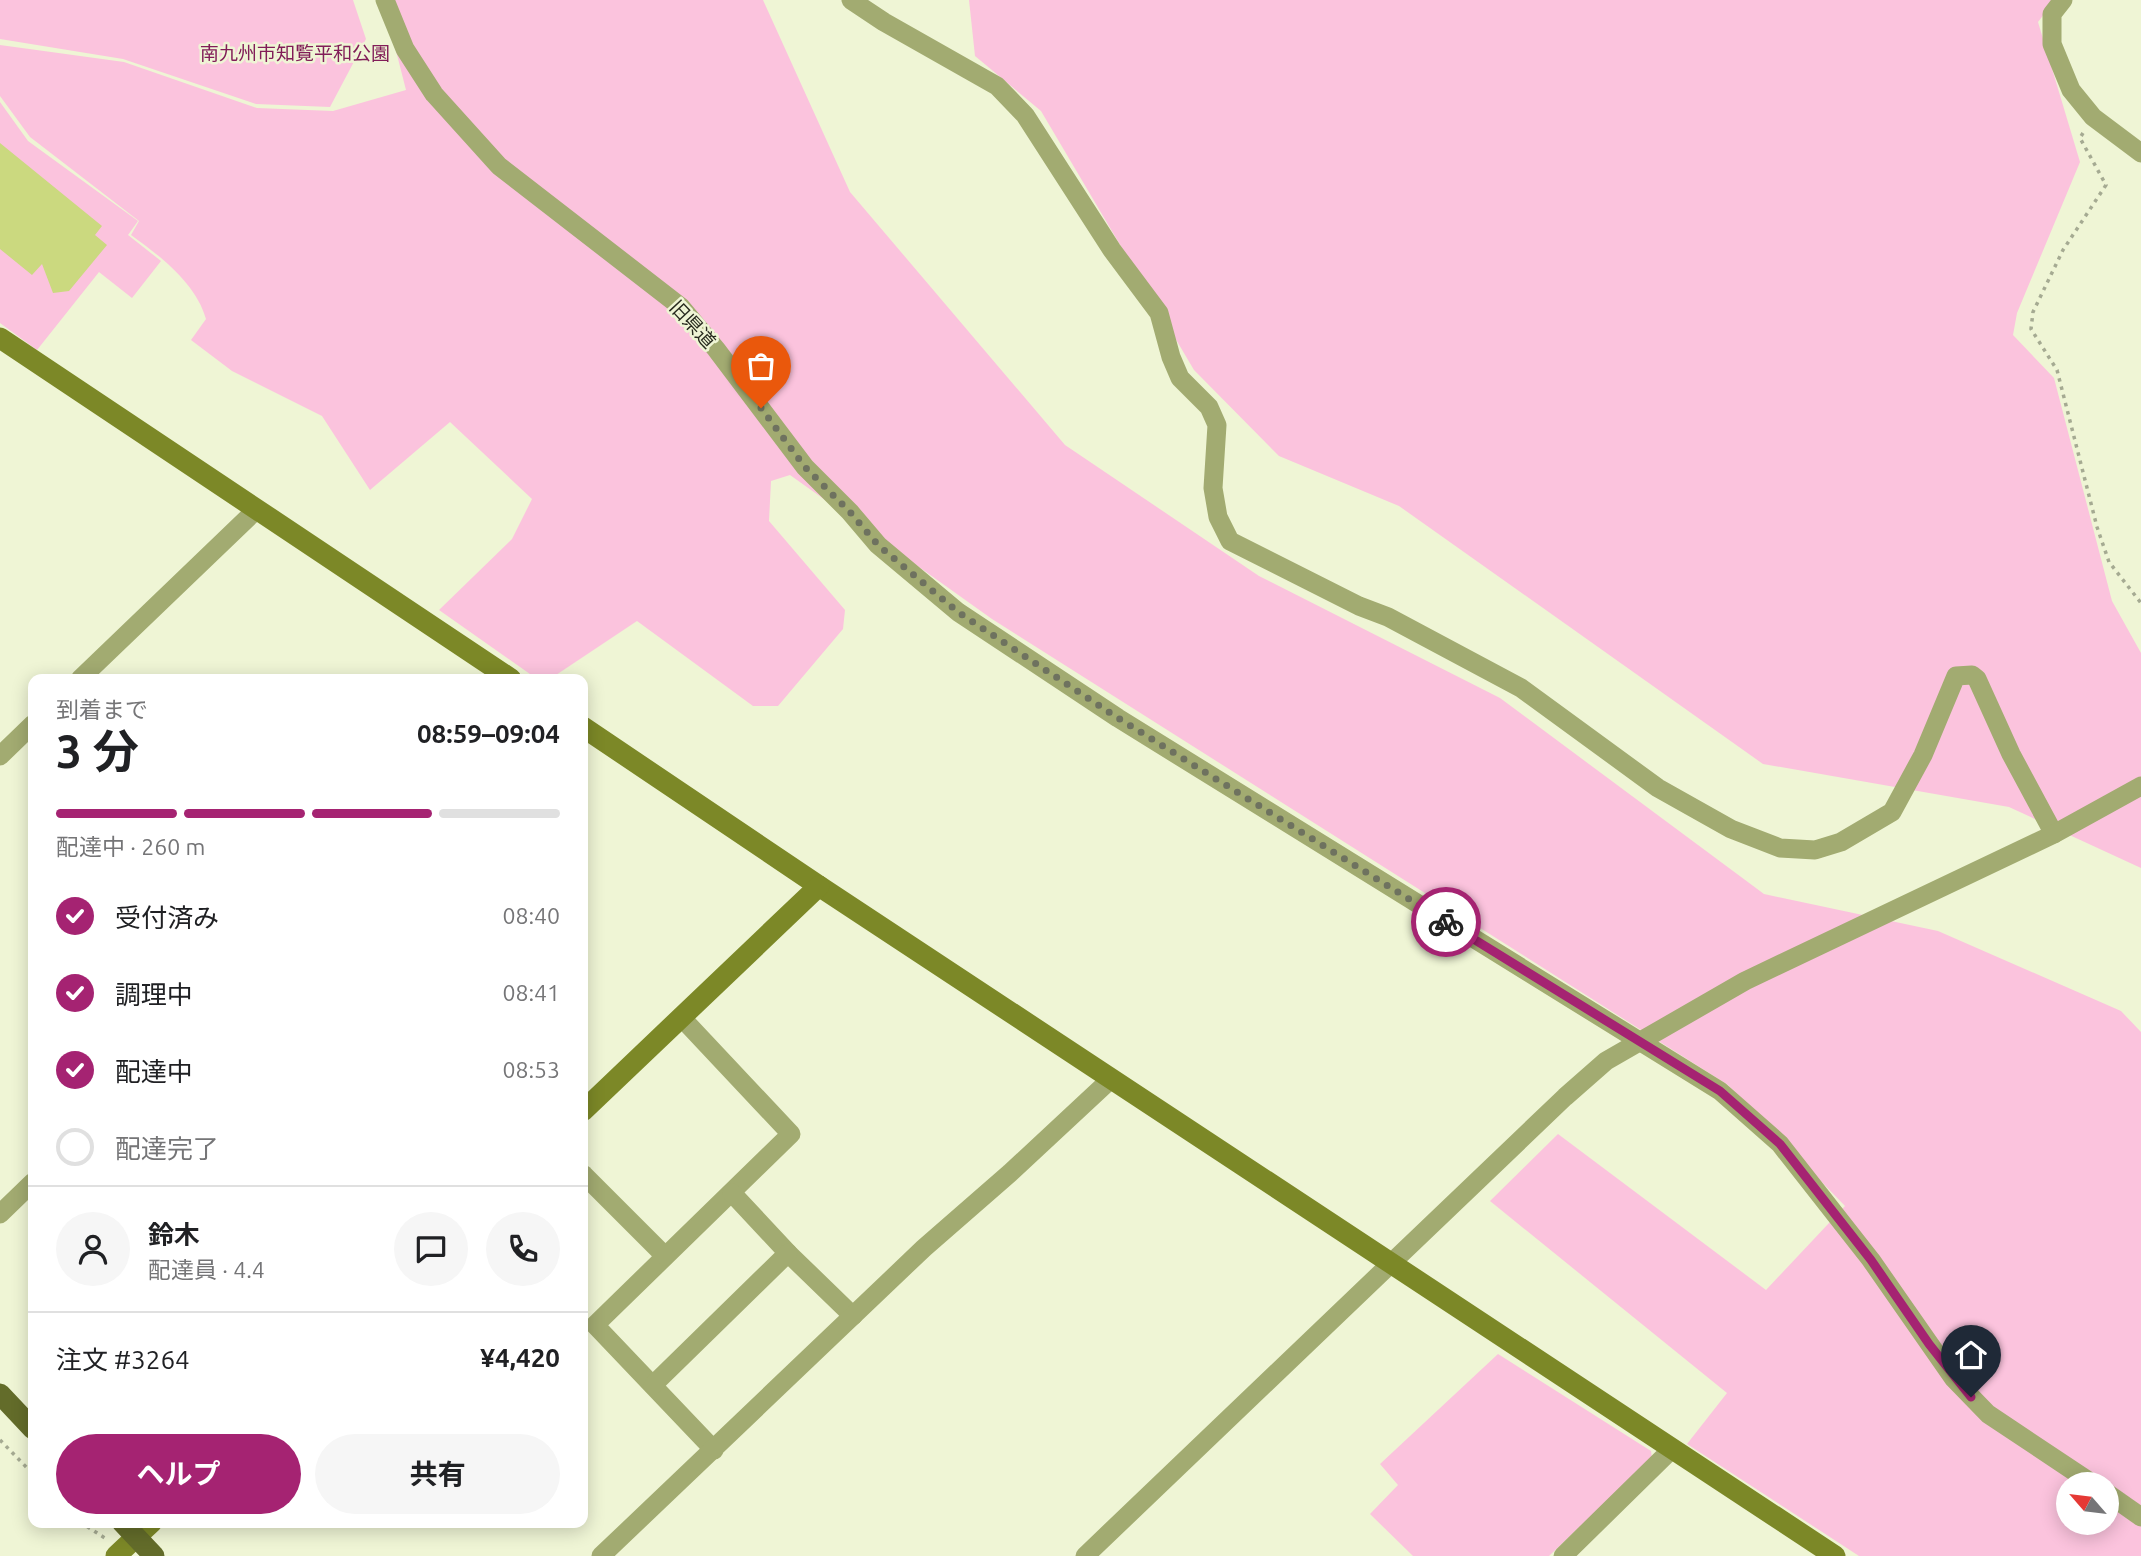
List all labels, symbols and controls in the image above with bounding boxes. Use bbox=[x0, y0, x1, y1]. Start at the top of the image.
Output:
park label: 南九州市知覧平和公園 bbox=[200, 42, 390, 64]
street label: 旧県道 bbox=[666, 296, 720, 352]
pin bbox=[731, 336, 791, 408]
icon: bag bbox=[742, 347, 780, 385]
text: 到着まで bbox=[56, 697, 148, 722]
text: 08:59–09:04 bbox=[417, 719, 560, 748]
text: 3 分 bbox=[56, 725, 139, 777]
text: 配達中 · 260 m bbox=[56, 834, 205, 859]
courier bbox=[1411, 887, 1481, 957]
icon: check bbox=[56, 897, 94, 935]
text: 受付済み bbox=[115, 903, 219, 932]
text: 08:40 bbox=[502, 903, 560, 928]
icon: bike bbox=[1427, 903, 1465, 941]
icon: check bbox=[56, 974, 94, 1012]
text: 調理中 bbox=[115, 980, 193, 1009]
text: 08:41 bbox=[502, 980, 560, 1005]
icon: check bbox=[56, 1051, 94, 1089]
text: 配達中 bbox=[115, 1057, 193, 1086]
text: 08:53 bbox=[502, 1057, 560, 1082]
text: 配達完了 bbox=[115, 1134, 219, 1163]
button: person bbox=[56, 1212, 130, 1286]
button: chat bbox=[394, 1212, 468, 1286]
button: phone bbox=[486, 1212, 560, 1286]
text: 鈴木 bbox=[148, 1220, 200, 1249]
text: 配達員 · 4.4 bbox=[148, 1257, 265, 1282]
pin bbox=[1941, 1325, 2001, 1397]
icon: home bbox=[1952, 1336, 1990, 1374]
text: ¥4,420 bbox=[480, 1343, 560, 1372]
text: 注文 #3264 bbox=[56, 1345, 190, 1374]
button: ヘルプ bbox=[56, 1434, 301, 1514]
button: 共有 bbox=[315, 1434, 560, 1514]
north arrow bbox=[2056, 1472, 2119, 1535]
map controls bbox=[2056, 1472, 2119, 1535]

